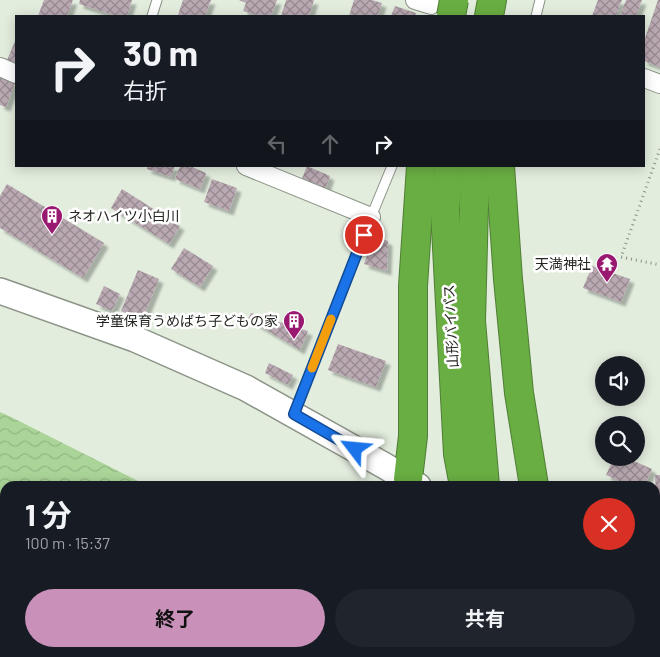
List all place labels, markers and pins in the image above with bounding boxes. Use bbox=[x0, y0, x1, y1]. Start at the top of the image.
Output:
building icon: ネオハイツ小白川 bbox=[40, 204, 64, 235]
place label: ネオハイツ小白川 bbox=[68, 207, 180, 224]
pin bbox=[343, 214, 385, 256]
temple icon: 天満神社 bbox=[595, 252, 619, 283]
place label: 天満神社 bbox=[535, 255, 591, 272]
building icon: 学童保育うめばち子どもの家 bbox=[282, 309, 306, 340]
place label: 学童保育うめばち子どもの家 bbox=[96, 312, 278, 329]

